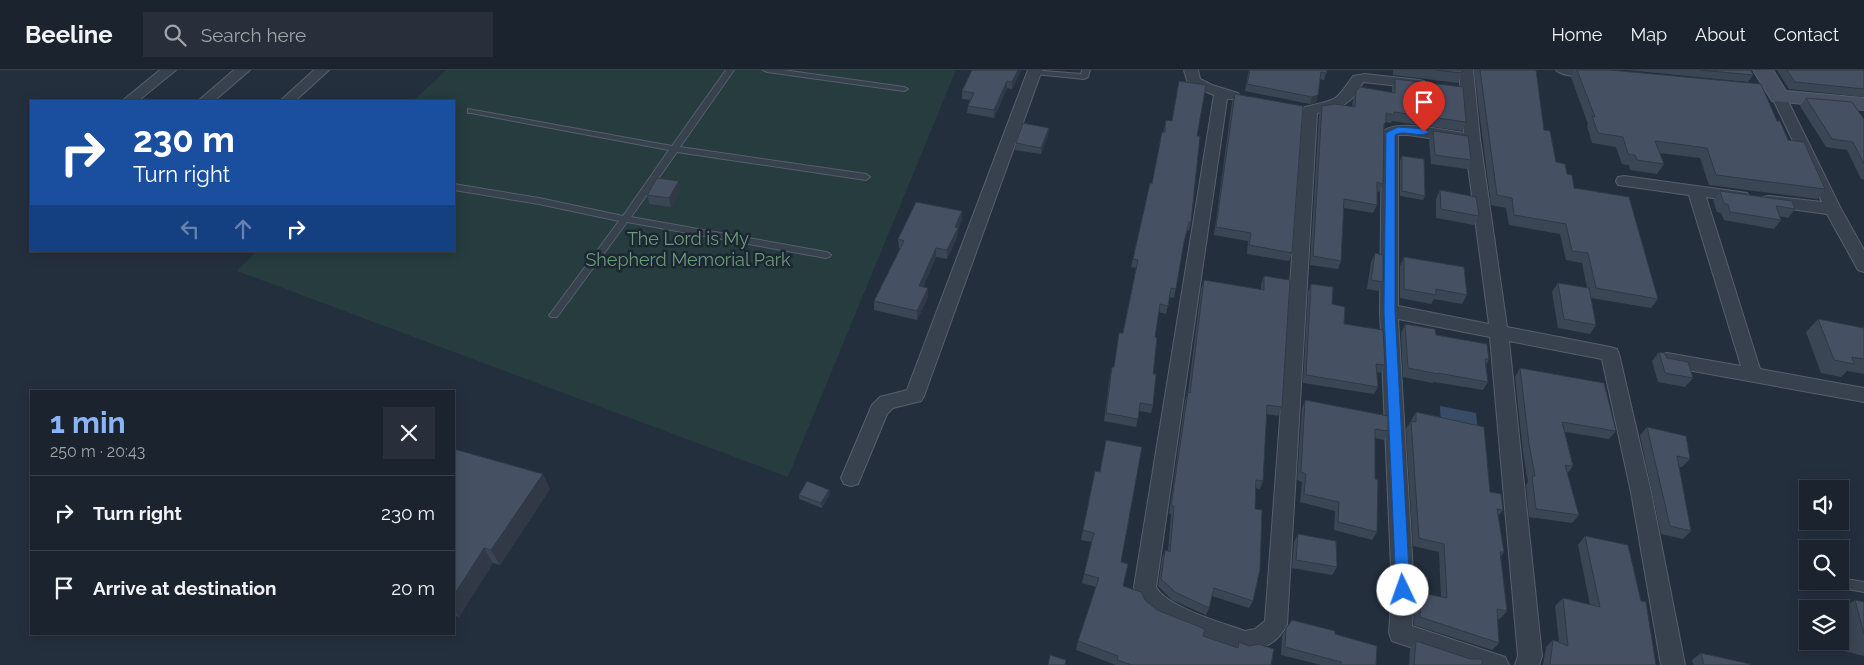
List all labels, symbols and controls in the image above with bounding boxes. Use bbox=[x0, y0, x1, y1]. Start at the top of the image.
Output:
search box bbox=[143, 12, 493, 57]
text: Beeline bbox=[25, 20, 113, 49]
icon: search bbox=[161, 21, 189, 49]
text: Search here bbox=[201, 24, 306, 46]
text: Home bbox=[1551, 24, 1602, 45]
text: Map bbox=[1630, 24, 1667, 45]
text: About bbox=[1695, 24, 1746, 45]
text: Contact bbox=[1774, 24, 1839, 45]
pin bbox=[1403, 81, 1445, 132]
icon: arrive bbox=[1410, 88, 1438, 116]
text: 230 m bbox=[133, 119, 235, 160]
icon: right bbox=[50, 120, 115, 185]
text: Turn right bbox=[133, 161, 230, 187]
icon: left bbox=[176, 215, 204, 243]
icon: ahead bbox=[229, 215, 257, 243]
icon: right bbox=[282, 215, 310, 243]
park label: The Lord is My Shepherd Memorial Park bbox=[585, 228, 791, 270]
text: 1 min bbox=[50, 405, 126, 440]
button: close bbox=[383, 407, 435, 459]
text: 250 m · 20:43 bbox=[50, 442, 145, 461]
map controls bbox=[1799, 480, 1849, 650]
button: sound bbox=[1799, 480, 1849, 530]
icon: right bbox=[50, 499, 78, 527]
text: Turn right bbox=[93, 502, 182, 524]
text: 230 m bbox=[381, 502, 435, 524]
button: search bbox=[1799, 540, 1849, 590]
position arrow bbox=[1376, 563, 1428, 615]
icon: arrive bbox=[50, 574, 78, 602]
text: Arrive at destination bbox=[93, 577, 277, 599]
text: 20 m bbox=[391, 577, 435, 599]
button: layers bbox=[1799, 600, 1849, 650]

